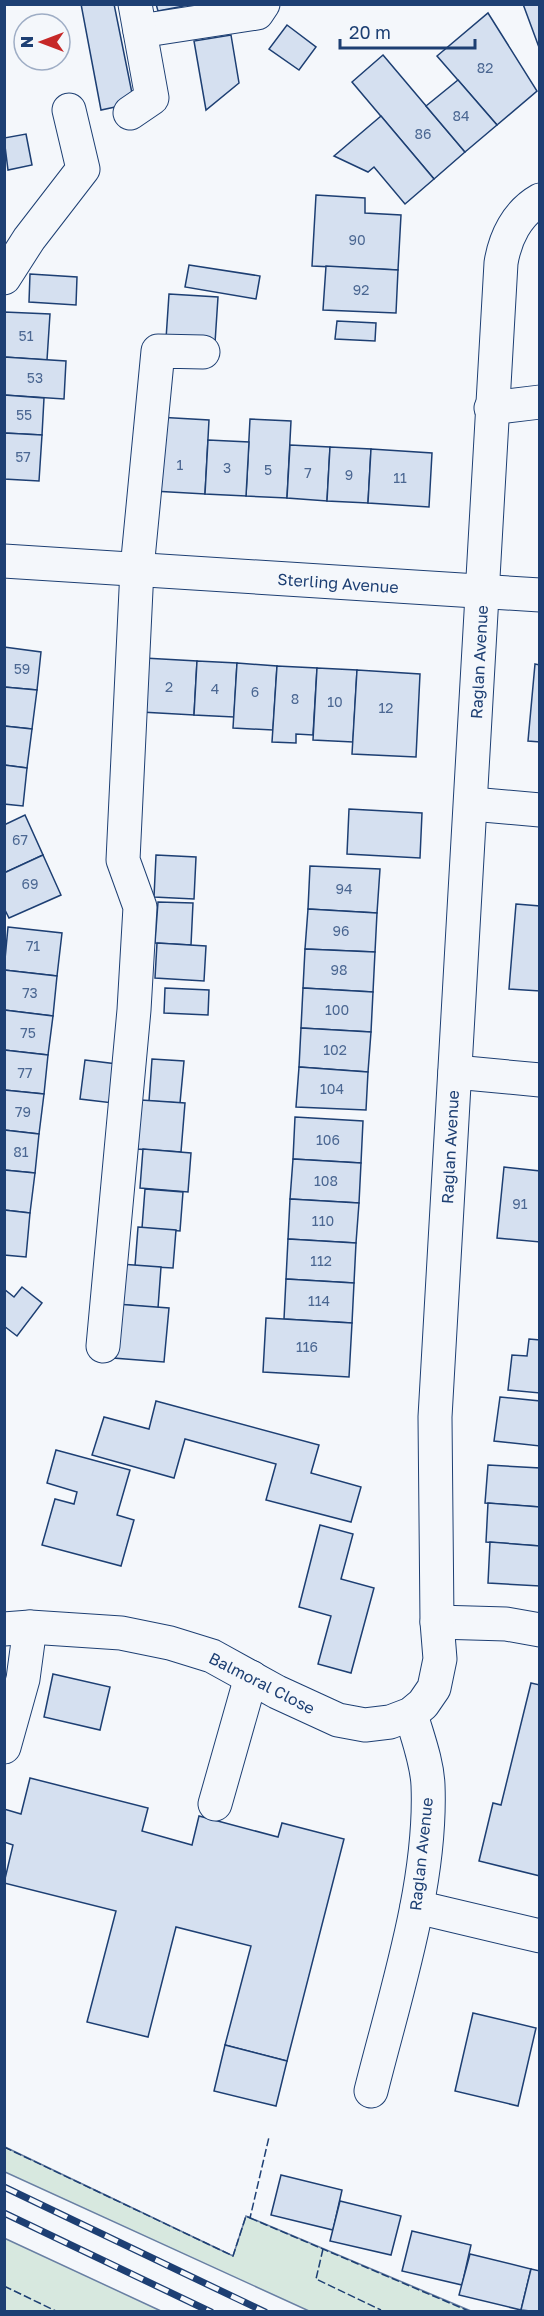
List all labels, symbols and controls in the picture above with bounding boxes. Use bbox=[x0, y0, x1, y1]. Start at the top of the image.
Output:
north arrow bbox=[12, 12, 72, 72]
scale bar bbox=[340, 12, 475, 50]
text: 20 m bbox=[349, 21, 391, 43]
text: N bbox=[17, 36, 37, 48]
house number: 82 bbox=[477, 59, 493, 76]
house number: 84 bbox=[452, 107, 470, 124]
house number: 86 bbox=[414, 125, 432, 142]
house number: 90 bbox=[348, 231, 366, 248]
house number: 92 bbox=[353, 281, 369, 298]
house number: 51 bbox=[19, 327, 34, 344]
house number: 53 bbox=[27, 369, 43, 386]
house number: 55 bbox=[16, 406, 32, 423]
house number: 57 bbox=[15, 448, 31, 465]
house number: 1 bbox=[177, 456, 184, 473]
house number: 3 bbox=[223, 459, 231, 476]
house number: 5 bbox=[264, 461, 272, 478]
house number: 7 bbox=[304, 464, 312, 481]
house number: 9 bbox=[345, 466, 353, 483]
house number: 11 bbox=[393, 469, 407, 486]
street label: Sterling Avenue bbox=[277, 569, 399, 597]
street label: Raglan Avenue bbox=[466, 605, 492, 719]
house number: 59 bbox=[14, 660, 30, 677]
house number: 2 bbox=[165, 678, 173, 695]
house number: 4 bbox=[211, 680, 219, 697]
house number: 6 bbox=[251, 683, 259, 700]
house number: 8 bbox=[291, 690, 299, 707]
house number: 10 bbox=[327, 693, 343, 710]
house number: 12 bbox=[379, 699, 393, 716]
house number: 67 bbox=[12, 831, 28, 848]
house number: 69 bbox=[22, 875, 38, 892]
house number: 94 bbox=[335, 880, 353, 897]
house number: 96 bbox=[333, 922, 349, 939]
house number: 71 bbox=[26, 937, 40, 954]
house number: 98 bbox=[330, 961, 348, 978]
house number: 73 bbox=[22, 984, 38, 1001]
house number: 100 bbox=[325, 1001, 349, 1018]
house number: 75 bbox=[20, 1024, 36, 1041]
house number: 102 bbox=[323, 1041, 347, 1058]
house number: 77 bbox=[18, 1064, 32, 1081]
house number: 104 bbox=[320, 1080, 344, 1097]
street label: Raglan Avenue bbox=[437, 1090, 463, 1204]
house number: 79 bbox=[15, 1103, 31, 1120]
house number: 106 bbox=[316, 1131, 340, 1148]
house number: 81 bbox=[13, 1143, 29, 1160]
house number: 108 bbox=[314, 1172, 338, 1189]
house number: 91 bbox=[512, 1195, 528, 1212]
house number: 110 bbox=[312, 1212, 334, 1229]
house number: 112 bbox=[310, 1252, 332, 1269]
house number: 114 bbox=[308, 1292, 330, 1309]
house number: 116 bbox=[296, 1338, 318, 1355]
street label: Balmoral Close bbox=[206, 1648, 318, 1718]
street label: Raglan Avenue bbox=[405, 1796, 437, 1912]

